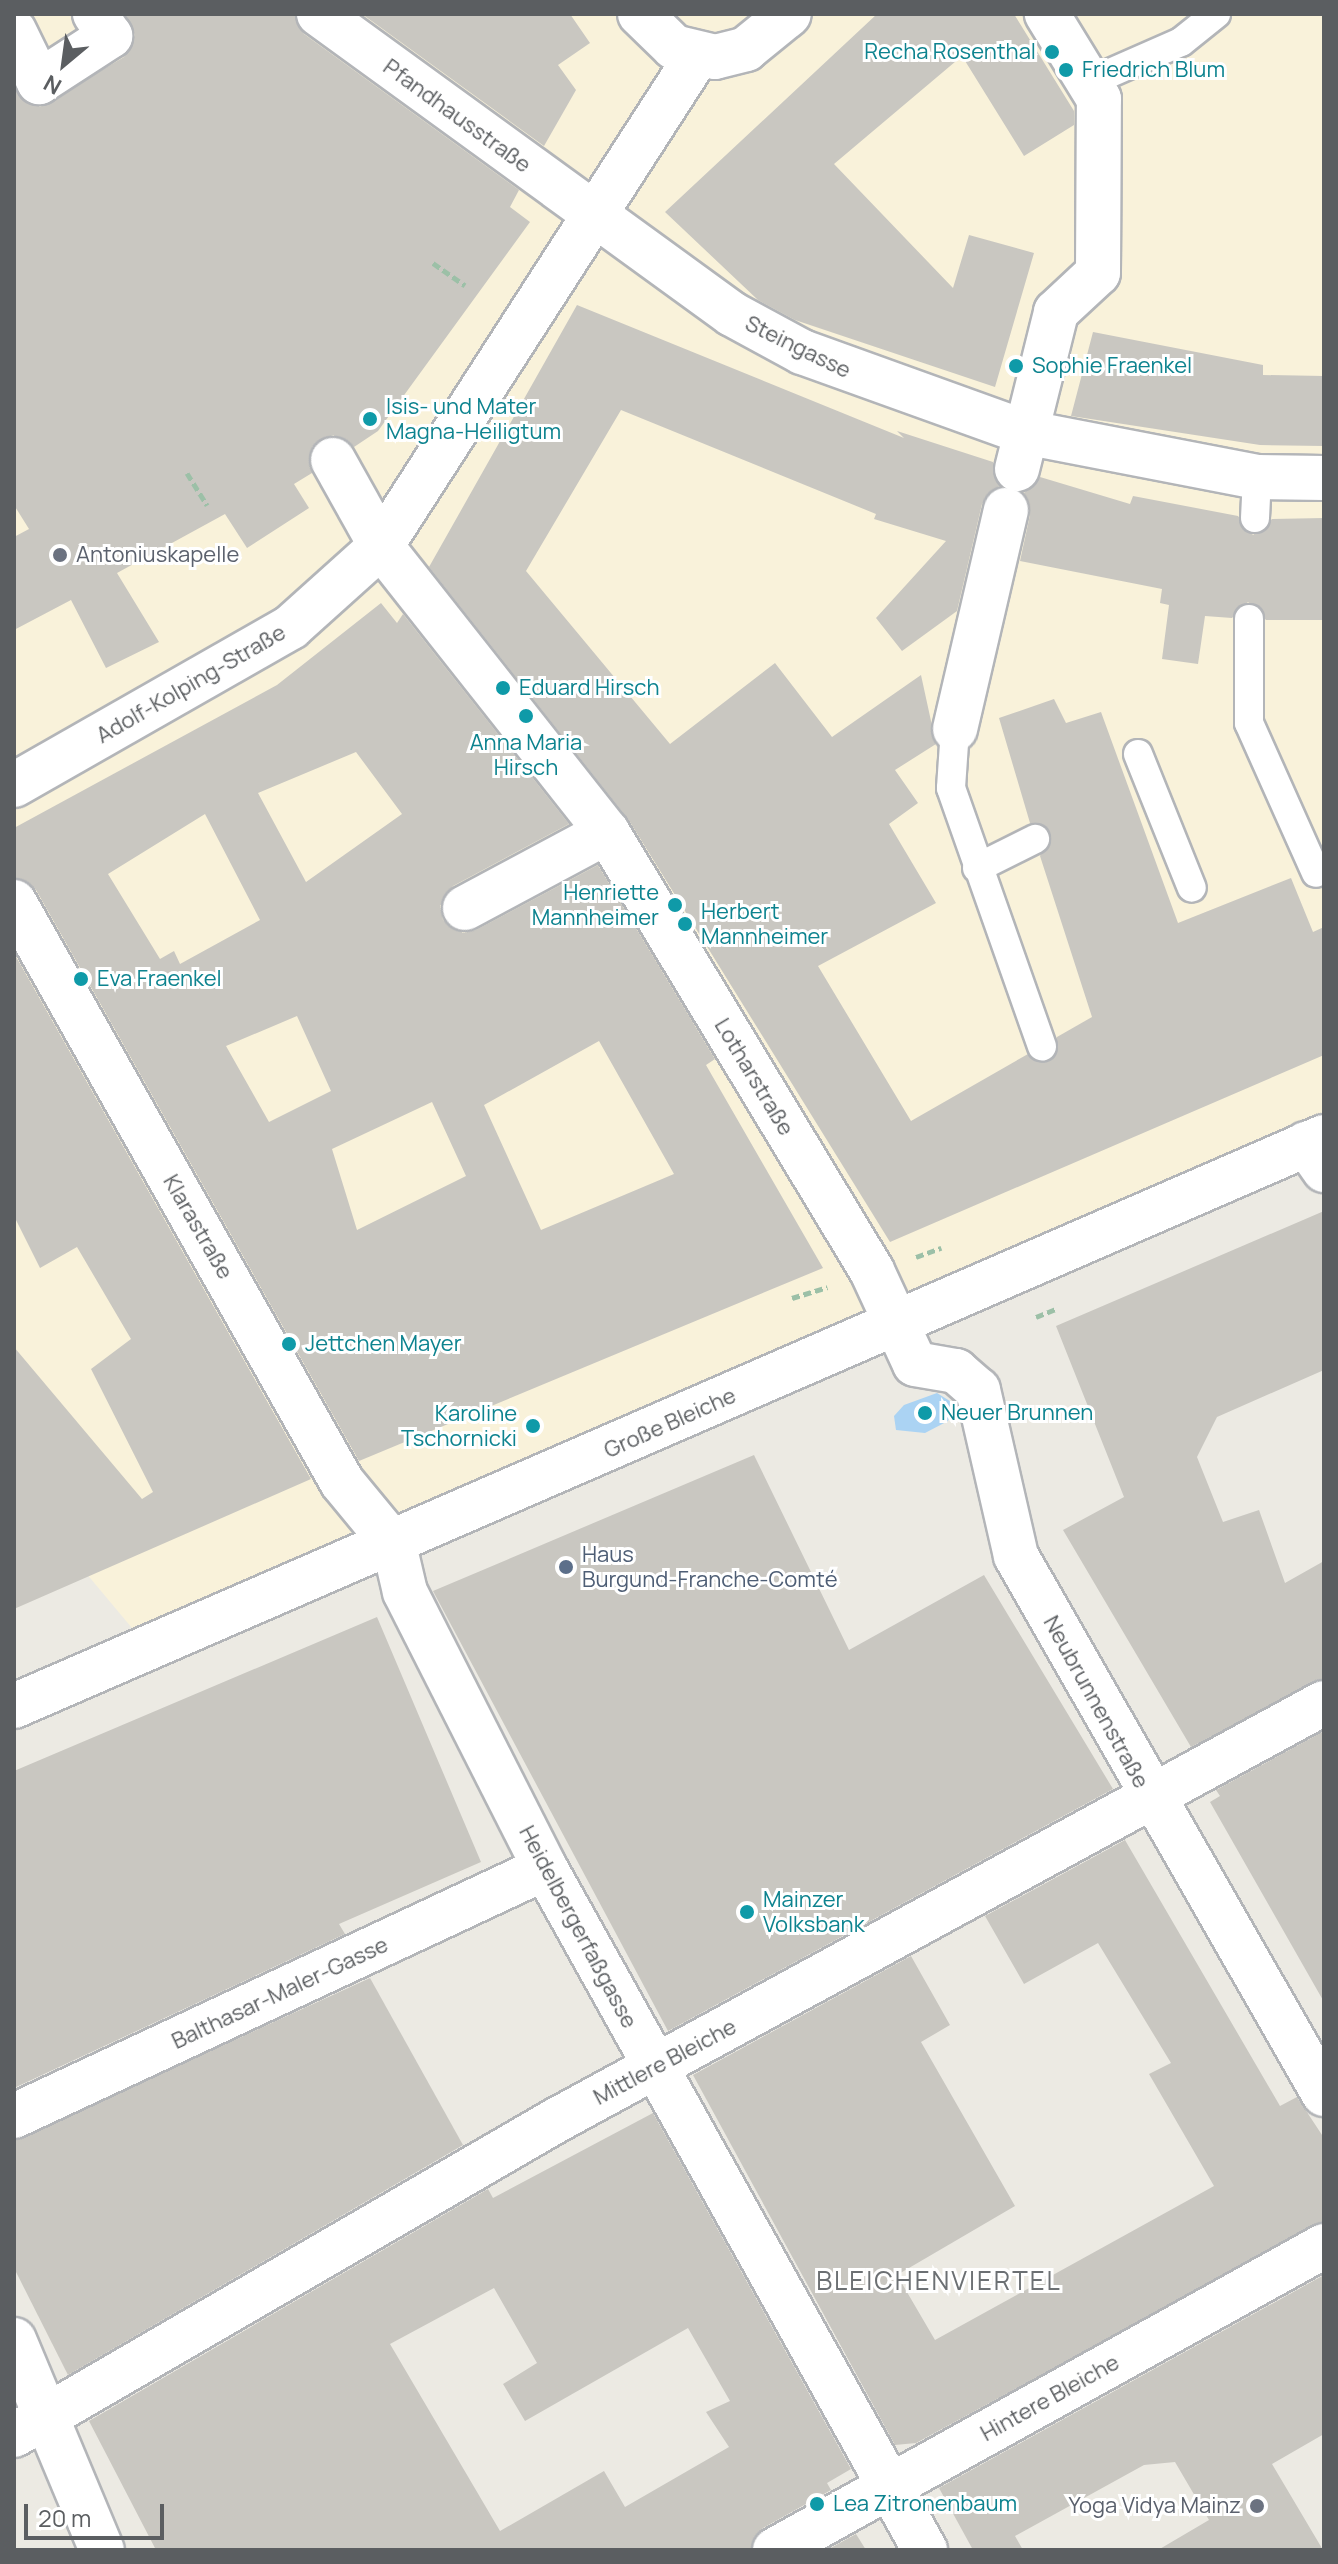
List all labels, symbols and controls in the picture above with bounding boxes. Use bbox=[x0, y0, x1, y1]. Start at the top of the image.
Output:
north arrow bbox=[24, 24, 104, 104]
place label: Recha Rosenthal bbox=[864, 39, 1036, 65]
marker: Recha Rosenthal bbox=[1043, 43, 1061, 61]
street label: Pfandhausstraße bbox=[378, 54, 536, 178]
place label: Friedrich Blum bbox=[1082, 57, 1225, 83]
marker: Friedrich Blum bbox=[1057, 61, 1075, 79]
text: N bbox=[38, 68, 67, 102]
street label: Steingasse bbox=[741, 310, 855, 384]
place label: Sophie Fraenkel bbox=[1032, 353, 1192, 379]
marker: Sophie Fraenkel bbox=[1007, 357, 1025, 375]
place label: Isis- und Mater Magna-Heiligtum bbox=[386, 393, 561, 444]
marker: Isis- und Mater Magna-Heiligtum bbox=[361, 410, 379, 428]
place label: Antoniuskapelle bbox=[76, 542, 239, 568]
marker: Antoniuskapelle bbox=[51, 546, 69, 564]
street label: Adolf-Kolping-Straße bbox=[92, 619, 290, 749]
place label: Eduard Hirsch bbox=[519, 675, 659, 701]
marker: Eduard Hirsch bbox=[494, 679, 512, 697]
marker: Anna Maria Hirsch bbox=[517, 707, 535, 725]
place label: Anna Maria Hirsch bbox=[470, 729, 582, 780]
place label: Henriette Mannheimer bbox=[532, 879, 659, 930]
marker: Henriette Mannheimer bbox=[666, 896, 684, 914]
place label: Herbert Mannheimer bbox=[701, 898, 828, 950]
marker: Herbert Mannheimer bbox=[676, 915, 694, 933]
place label: Eva Fraenkel bbox=[97, 966, 222, 992]
marker: Eva Fraenkel bbox=[72, 970, 90, 988]
street label: Lotharstraße bbox=[709, 1014, 799, 1140]
street label: Klarastraße bbox=[158, 1170, 238, 1284]
place label: Jettchen Mayer bbox=[305, 1331, 462, 1357]
marker: Jettchen Mayer bbox=[280, 1335, 298, 1353]
street label: Große Bleiche bbox=[600, 1382, 740, 1464]
place label: Karoline Tschornicki bbox=[401, 1400, 517, 1452]
place label: Neuer Brunnen bbox=[941, 1400, 1093, 1426]
marker: Neuer Brunnen bbox=[916, 1404, 934, 1422]
marker: Karoline Tschornicki bbox=[524, 1417, 542, 1435]
place label: Haus Burgund-Franche-Comté bbox=[582, 1541, 838, 1592]
marker: Haus Burgund-Franche-Comté bbox=[557, 1558, 575, 1576]
street label: Neubrunnenstraße bbox=[1038, 1611, 1154, 1793]
street label: Heidelbergerfaßgasse bbox=[513, 1821, 643, 2033]
place label: Mainzer Volksbank bbox=[763, 1886, 865, 1938]
marker: Mainzer Volksbank bbox=[738, 1903, 756, 1921]
street label: Balthasar-Maler-Gasse bbox=[168, 1931, 392, 2055]
street label: Mittlere Bleiche bbox=[589, 2013, 741, 2111]
district label: BLEICHENVIERTEL bbox=[816, 2265, 1062, 2297]
street label: Hintere Bleiche bbox=[976, 2349, 1124, 2447]
scale bar bbox=[28, 2488, 168, 2538]
place label: Lea Zitronenbaum bbox=[833, 2491, 1017, 2517]
place label: Yoga Vidya Mainz bbox=[1069, 2493, 1241, 2519]
marker: Lea Zitronenbaum bbox=[808, 2495, 826, 2513]
marker: Yoga Vidya Mainz bbox=[1248, 2497, 1266, 2515]
text: 20 m bbox=[38, 2501, 91, 2534]

